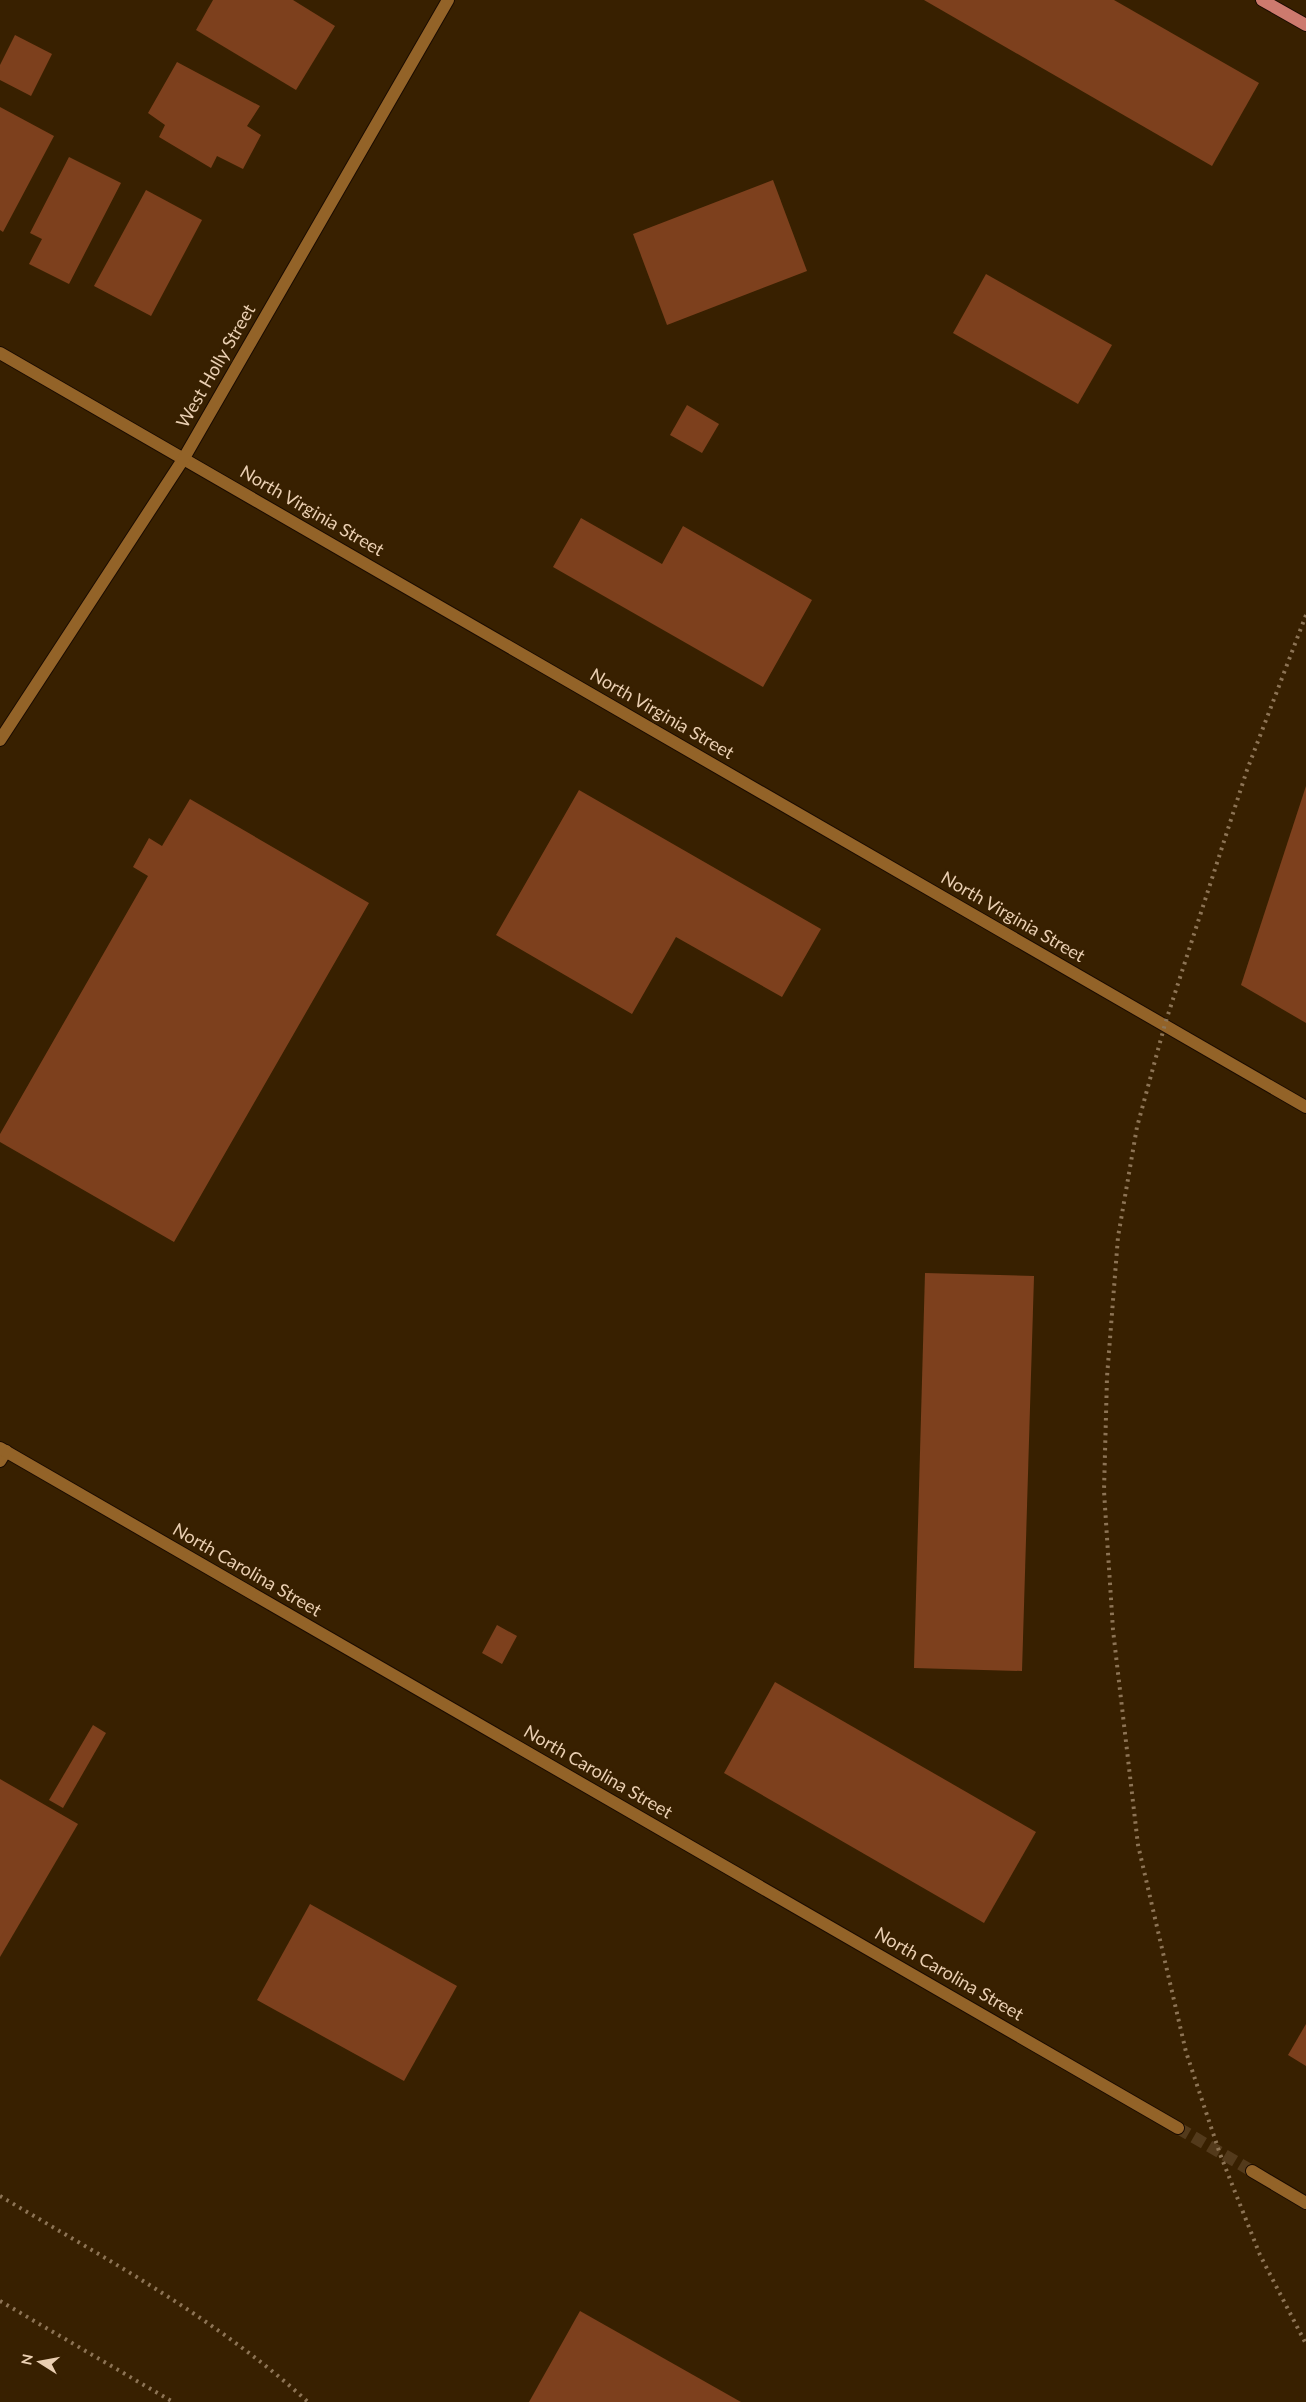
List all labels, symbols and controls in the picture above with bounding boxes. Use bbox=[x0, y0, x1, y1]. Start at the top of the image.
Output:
street label: West Holly Street bbox=[171, 299, 260, 431]
street label: North Virginia Street bbox=[237, 460, 389, 561]
street label: North Virginia Street bbox=[587, 663, 739, 764]
street label: North Virginia Street bbox=[938, 866, 1090, 967]
street label: North Carolina Street bbox=[169, 1518, 326, 1621]
street label: North Carolina Street bbox=[520, 1720, 677, 1823]
street label: North Carolina Street bbox=[871, 1922, 1028, 2025]
north arrow bbox=[15, 2337, 65, 2387]
text: N bbox=[17, 2353, 36, 2366]

